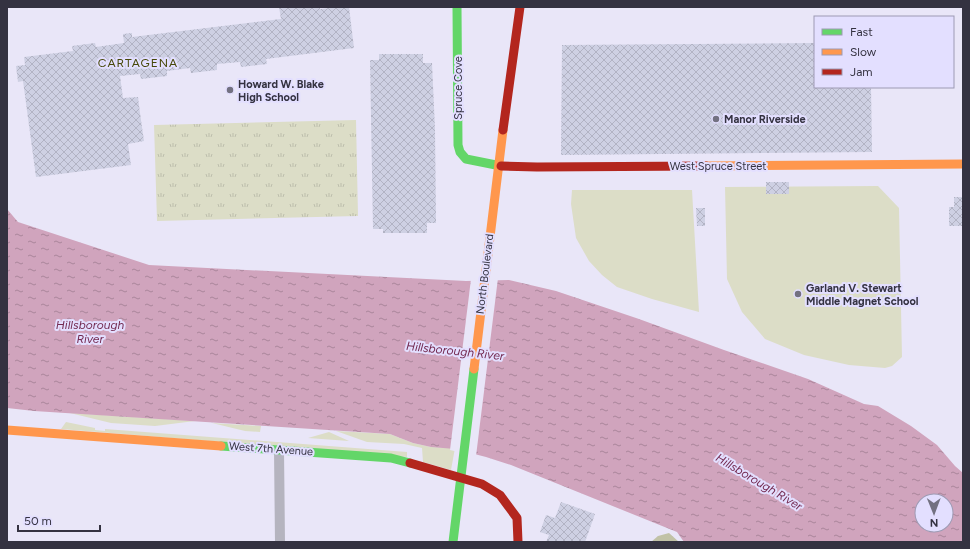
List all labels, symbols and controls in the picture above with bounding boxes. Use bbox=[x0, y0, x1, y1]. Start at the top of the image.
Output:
legend bbox=[814, 16, 954, 88]
text: Fast bbox=[850, 25, 873, 39]
text: Slow bbox=[850, 45, 877, 59]
district label: CARTAGENA bbox=[98, 56, 178, 70]
street label: Spruce Cove bbox=[452, 56, 465, 120]
text: Jam bbox=[850, 65, 873, 79]
place label: Howard W. Blake High School bbox=[238, 78, 324, 104]
marker: Howard W. Blake High School bbox=[225, 85, 235, 95]
place label: Manor Riverside bbox=[724, 113, 806, 126]
marker: Manor Riverside bbox=[711, 114, 721, 124]
street label: West Spruce Street bbox=[670, 160, 766, 173]
street label: North Boulevard bbox=[474, 233, 496, 315]
place label: Garland V. Stewart Middle Magnet School bbox=[806, 282, 919, 308]
marker: Garland V. Stewart Middle Magnet School bbox=[793, 289, 803, 299]
water label: Hillsborough River bbox=[56, 318, 124, 346]
water label: Hillsborough River bbox=[405, 339, 506, 363]
street label: West 7th Avenue bbox=[229, 440, 313, 458]
water label: Hillsborough River bbox=[713, 451, 806, 514]
north arrow bbox=[914, 493, 954, 533]
scale bar bbox=[18, 507, 100, 533]
text: 50 m bbox=[24, 514, 52, 528]
text: N bbox=[930, 516, 939, 529]

